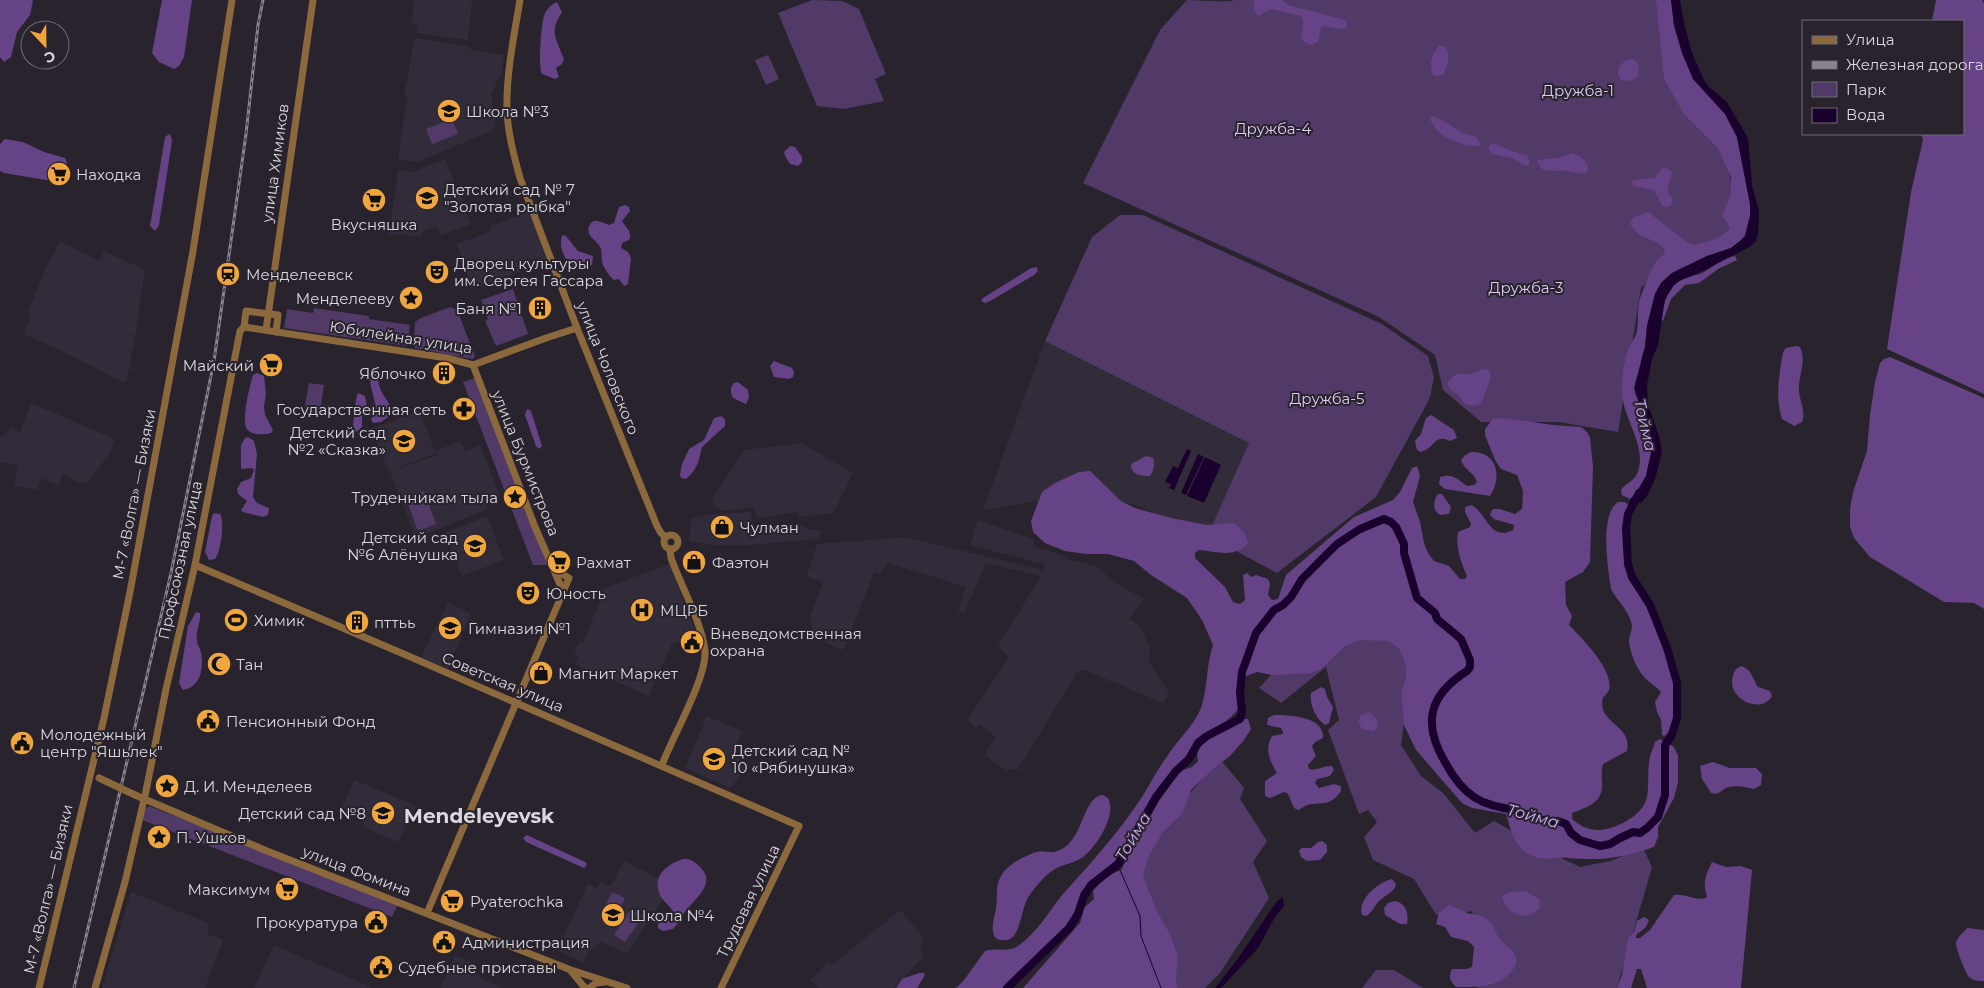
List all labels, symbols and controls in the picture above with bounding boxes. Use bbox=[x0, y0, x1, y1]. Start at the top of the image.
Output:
north arrow bbox=[20, 20, 70, 70]
legend bbox=[1802, 20, 1964, 135]
text: Улица bbox=[1846, 30, 1894, 49]
text: С bbox=[42, 47, 58, 67]
text: Железная дорога bbox=[1846, 55, 1983, 74]
text: Парк bbox=[1846, 80, 1886, 99]
park label: Дружба-1 bbox=[1542, 81, 1614, 100]
school or university icon: Школа №3 bbox=[436, 98, 462, 124]
street label: улица Химиков bbox=[257, 102, 293, 225]
place label: Школа №3 bbox=[466, 102, 549, 121]
text: Вода bbox=[1846, 105, 1885, 124]
park label: Дружба-4 bbox=[1235, 119, 1311, 138]
supermarket icon: Находка bbox=[46, 161, 72, 187]
place label: Находка bbox=[76, 165, 141, 184]
place label: Детский сад № 7 "Золотая рыбка" bbox=[444, 180, 575, 216]
school or university icon: Детский сад № 7 "Золотая рыбка" bbox=[414, 185, 440, 211]
supermarket icon: Вкусняшка bbox=[361, 187, 387, 213]
place label: Вкусняшка bbox=[331, 215, 417, 234]
place label: Дворец культуры им. Сергея Гассара bbox=[454, 254, 603, 290]
theatre icon: Дворец культуры им. Сергея Гассара bbox=[424, 259, 450, 285]
station icon: Менделеевск bbox=[215, 261, 241, 287]
place label: Менделеевск bbox=[246, 265, 353, 284]
park label: Дружба-3 bbox=[1489, 278, 1563, 297]
place icon: Менделееву bbox=[398, 285, 424, 311]
place label: Менделееву bbox=[296, 289, 395, 308]
building icon: Баня №1 bbox=[527, 295, 553, 321]
street label: улица Чоловского bbox=[572, 298, 643, 437]
place label: Баня №1 bbox=[455, 299, 522, 318]
street label: Юбилейная улица bbox=[328, 316, 474, 358]
supermarket icon: Майский bbox=[258, 352, 284, 378]
place label: Майский bbox=[183, 356, 254, 375]
building icon: Яблочко bbox=[431, 360, 457, 386]
place label: Яблочко bbox=[359, 364, 426, 383]
street label: улица Бурмистрова bbox=[488, 386, 564, 539]
park label: Дружба-5 bbox=[1289, 389, 1365, 408]
pharmacy icon: Государственная сеть bbox=[451, 396, 477, 422]
water label: Тойма bbox=[1630, 397, 1660, 453]
place label: Государственная сеть bbox=[276, 400, 446, 419]
street label: М-7 «Волга» — Бизяки bbox=[108, 407, 160, 581]
place label: Детский сад №2 «Сказка» bbox=[288, 423, 386, 459]
school or university icon: Детский сад №2 «Сказка» bbox=[391, 428, 417, 454]
street label: Профсоюзная улица bbox=[154, 479, 206, 641]
place icon: Труденникам тыла bbox=[502, 484, 528, 510]
place label: Труденникам тыла bbox=[352, 488, 498, 507]
shop icon: Чулман bbox=[709, 514, 735, 540]
place label: Чулман bbox=[740, 518, 799, 537]
place label: Детский сад №6 Алёнушка bbox=[347, 528, 458, 564]
school or university icon: Детский сад №6 Алёнушка bbox=[462, 533, 488, 559]
supermarket icon: Рахмат bbox=[546, 549, 572, 575]
shop icon: Фаэтон bbox=[681, 549, 707, 575]
place label: Рахмат bbox=[576, 553, 632, 572]
place label: Фаэтон bbox=[712, 553, 769, 572]
theatre icon: Юность bbox=[515, 580, 541, 606]
place label: Юность bbox=[546, 584, 606, 603]
hospital icon: МЦРБ bbox=[629, 597, 655, 623]
place label: МЦРБ bbox=[660, 601, 708, 620]
sports icon: Химик bbox=[223, 607, 249, 633]
building icon: пттьь bbox=[344, 609, 370, 635]
place label: Химик bbox=[254, 611, 305, 630]
place label: пттьь bbox=[374, 613, 415, 632]
school or university icon: Гимназия №1 bbox=[437, 615, 463, 641]
place label: Гимназия №1 bbox=[468, 619, 571, 638]
place label: Вневедомственная охрана bbox=[710, 624, 862, 660]
public building icon: Вневедомственная охрана bbox=[679, 629, 705, 655]
street label: Советская улица bbox=[439, 648, 567, 716]
mosque icon: Тан bbox=[206, 651, 232, 677]
place label: Тан bbox=[236, 655, 263, 674]
shop icon: Магнит Маркет bbox=[528, 660, 554, 686]
place label: Магнит Маркет bbox=[558, 664, 679, 683]
public building icon: Пенсионный Фонд bbox=[195, 708, 221, 734]
place label: Пенсионный Фонд bbox=[226, 712, 376, 731]
place label: Молодежный центр "Яшьлек" bbox=[40, 725, 163, 761]
public building icon: Молодежный центр "Яшьлек" bbox=[9, 730, 35, 756]
place label: Детский сад № 10 «Рябинушка» bbox=[732, 741, 855, 777]
school or university icon: Детский сад № 10 «Рябинушка» bbox=[701, 746, 727, 772]
place icon: Д. И. Менделеев bbox=[154, 773, 180, 799]
place label: Д. И. Менделеев bbox=[184, 777, 312, 796]
school or university icon: Детский сад №8 bbox=[370, 800, 396, 826]
water label: Тойма bbox=[1505, 800, 1561, 832]
street label: М-7 «Волга» — Бизяки bbox=[19, 802, 77, 976]
place label: Детский сад №8 bbox=[238, 804, 366, 823]
district label: Mendeleyevsk bbox=[404, 804, 555, 828]
water label: Тойма bbox=[1111, 809, 1155, 865]
place icon: П. Ушков bbox=[146, 824, 172, 850]
place label: П. Ушков bbox=[176, 828, 246, 847]
street label: улица Фомина bbox=[299, 841, 414, 900]
street label: Трудовая улица bbox=[712, 841, 784, 961]
supermarket icon: Максимум bbox=[274, 876, 300, 902]
place label: Максимум bbox=[188, 880, 270, 899]
supermarket icon: Pyaterochka bbox=[439, 888, 465, 914]
place label: Pyaterochka bbox=[470, 892, 564, 911]
school or university icon: Школа №4 bbox=[600, 902, 626, 928]
place label: Школа №4 bbox=[630, 906, 714, 925]
public building icon: Прокуратура bbox=[363, 909, 389, 935]
place label: Прокуратура bbox=[256, 913, 358, 932]
public building icon: Администрация bbox=[431, 929, 457, 955]
place label: Администрация bbox=[462, 933, 590, 952]
public building icon: Судебные приставы bbox=[368, 954, 394, 980]
place label: Судебные приставы bbox=[398, 958, 557, 977]

